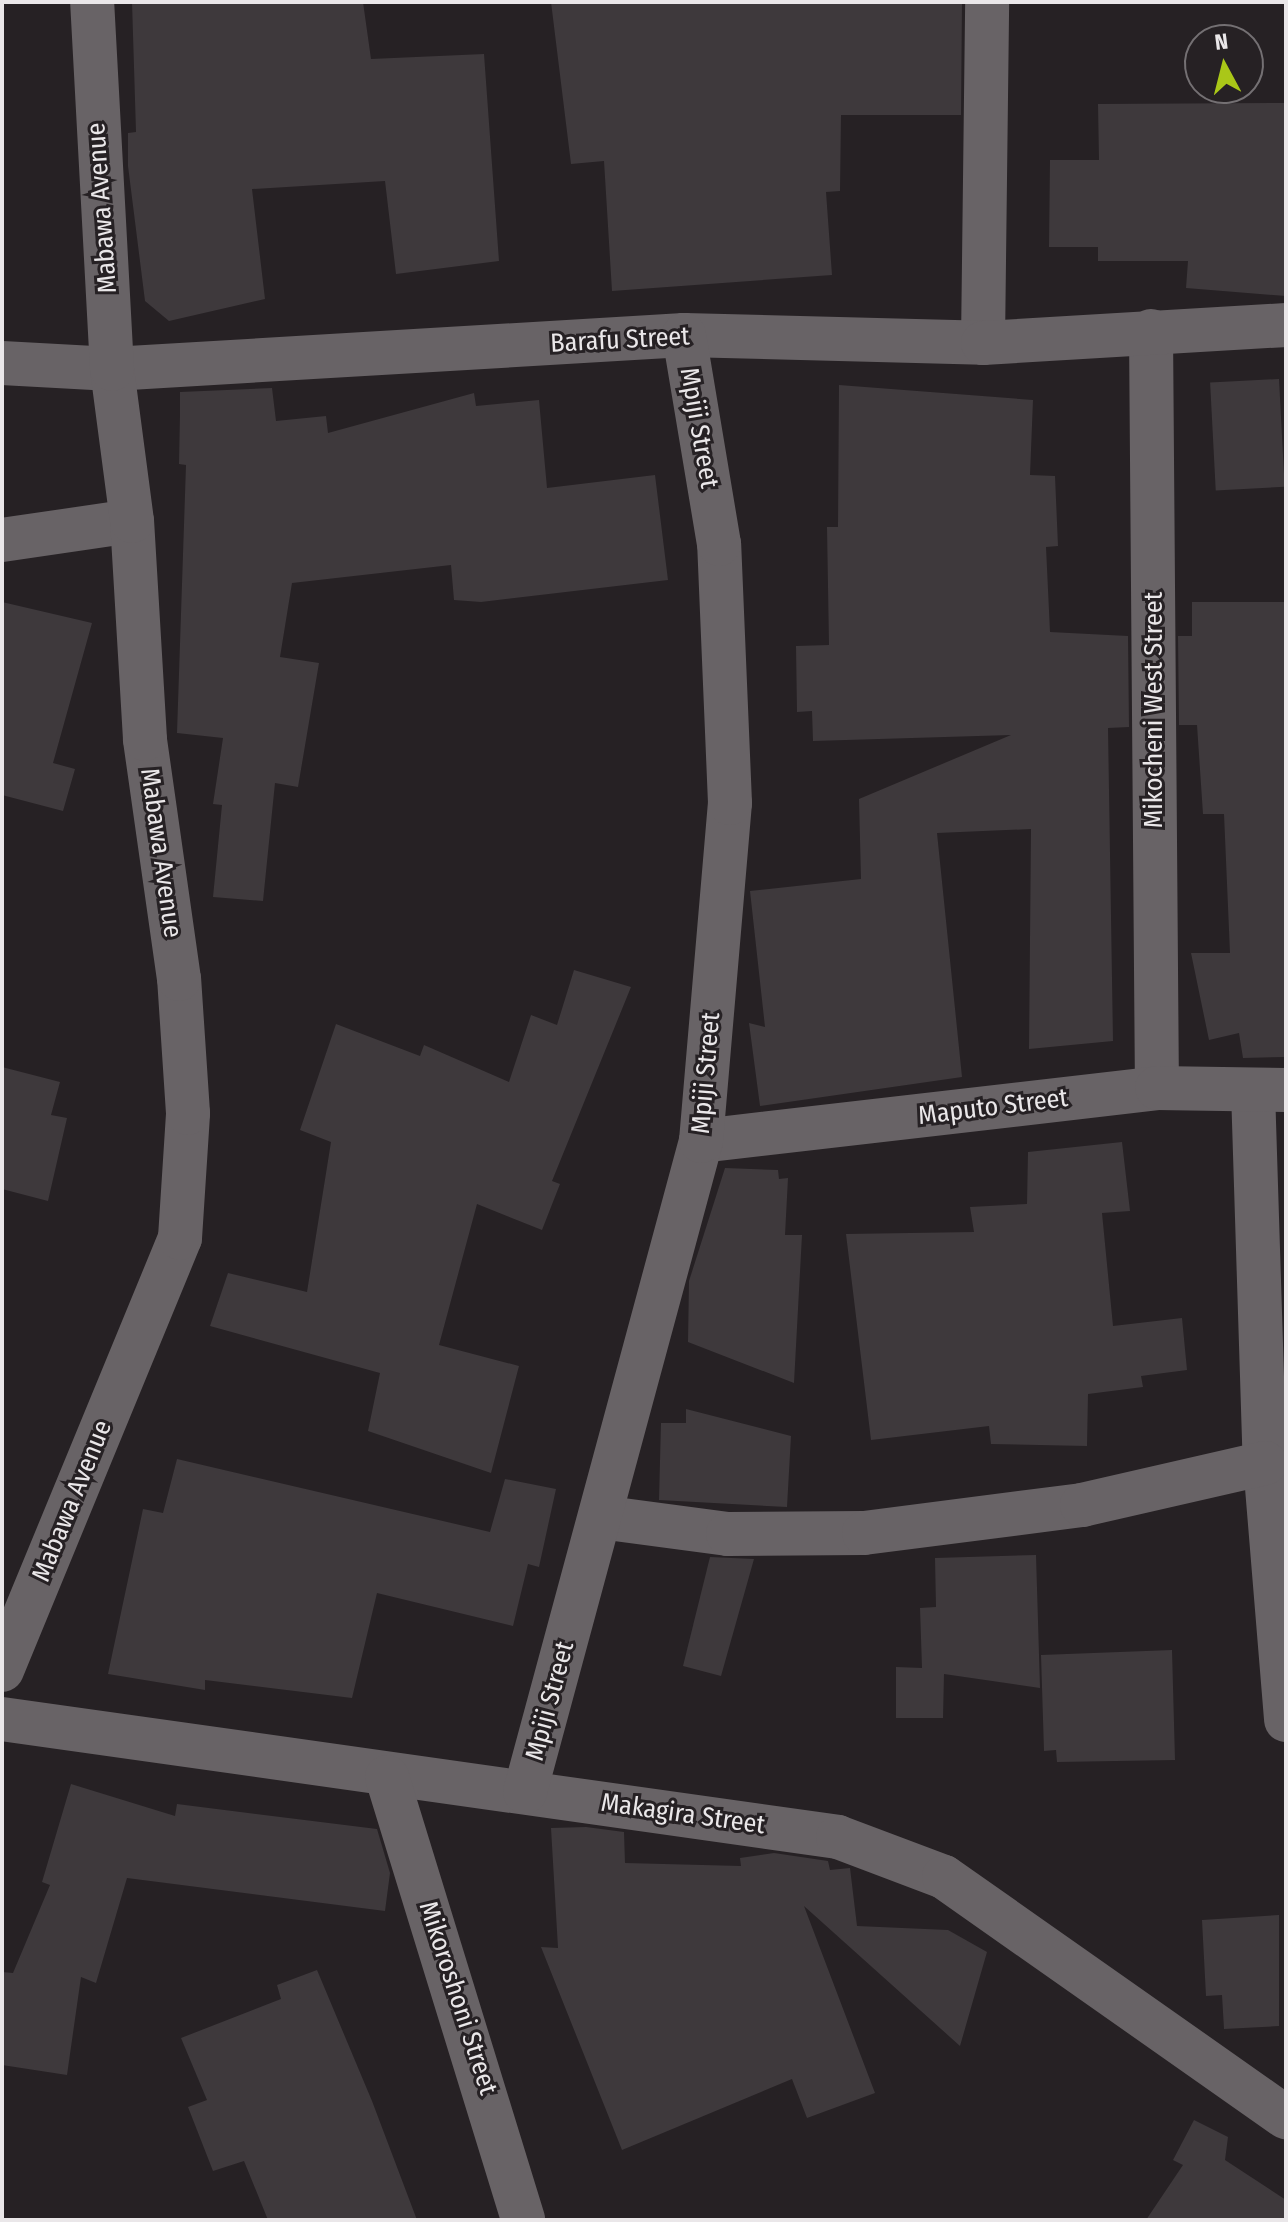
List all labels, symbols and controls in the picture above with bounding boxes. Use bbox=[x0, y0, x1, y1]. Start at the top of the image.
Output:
north arrow bbox=[1184, 24, 1264, 104]
text: N bbox=[1213, 27, 1229, 56]
street label: Mabawa Avenue bbox=[80, 122, 124, 294]
street label: Barafu Street bbox=[549, 321, 691, 359]
street label: Mpiji Street bbox=[673, 365, 725, 491]
street label: Mikocheni West Street bbox=[1138, 592, 1170, 828]
street label: Mabawa Avenue bbox=[134, 766, 188, 940]
street label: Mpiji Street bbox=[685, 1011, 727, 1135]
street label: Maputo Street bbox=[916, 1082, 1070, 1132]
street label: Mabawa Avenue bbox=[25, 1416, 119, 1586]
street label: Mpiji Street bbox=[519, 1638, 581, 1764]
street label: Makagira Street bbox=[599, 1787, 767, 1841]
street label: Mikoroshoni Street bbox=[412, 1897, 504, 2099]

